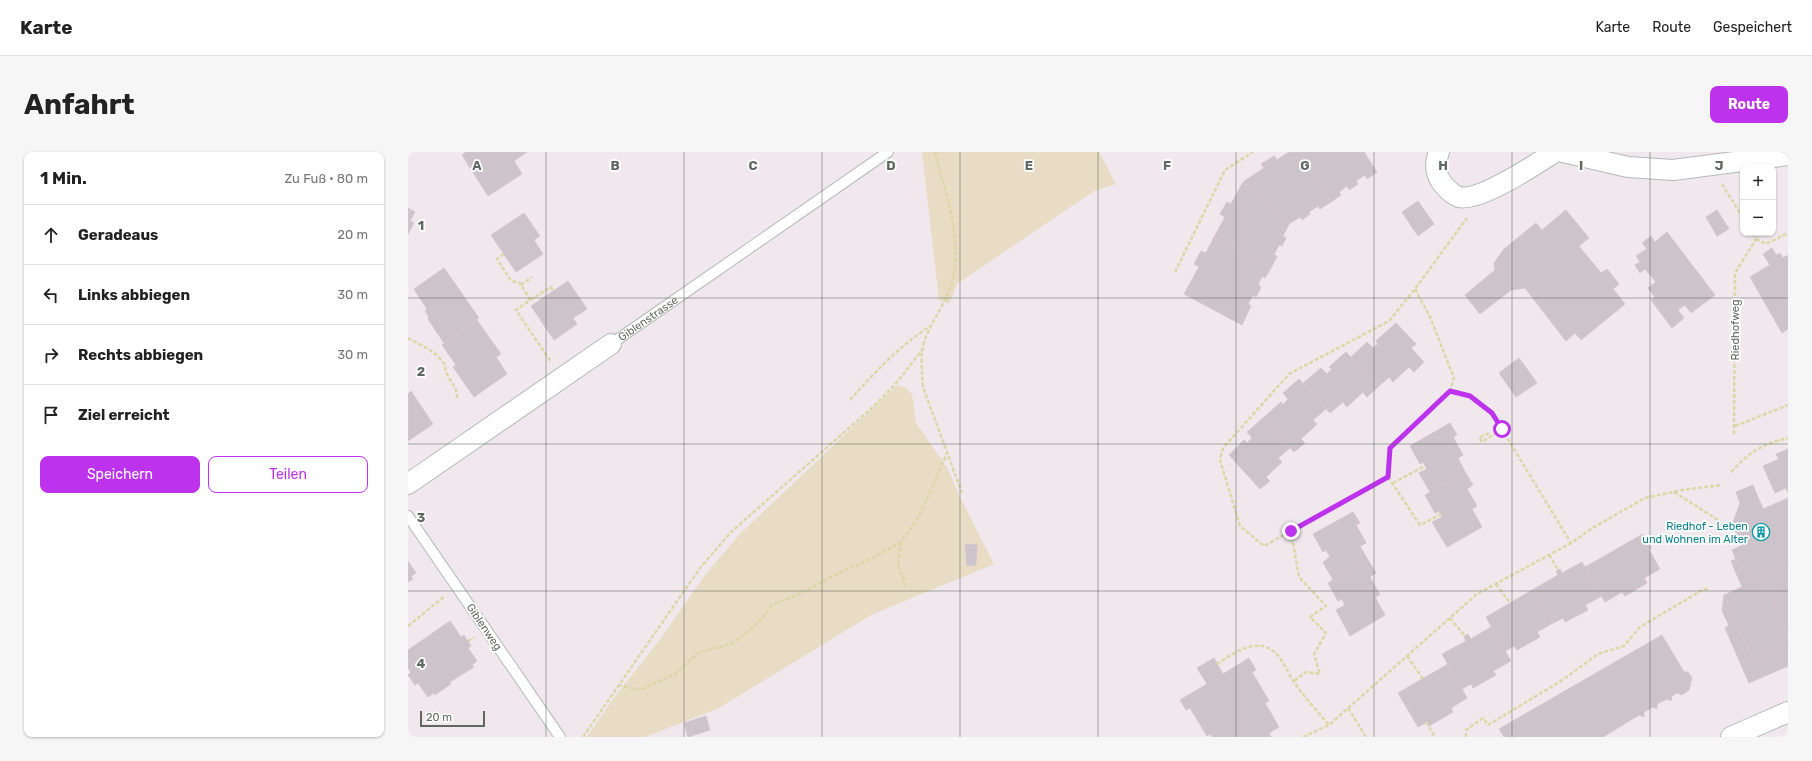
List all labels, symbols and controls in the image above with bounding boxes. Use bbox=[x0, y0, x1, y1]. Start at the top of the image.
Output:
text: Karte bbox=[20, 16, 72, 39]
text: Karte bbox=[1595, 19, 1630, 36]
text: Route bbox=[1652, 19, 1691, 36]
text: Gespeichert bbox=[1713, 19, 1792, 36]
button: Route bbox=[1710, 86, 1788, 123]
text: Anfahrt bbox=[24, 88, 135, 121]
text: A bbox=[472, 158, 482, 173]
text: B bbox=[610, 158, 620, 173]
text: C bbox=[748, 158, 758, 173]
text: D bbox=[886, 158, 896, 173]
text: E bbox=[1025, 158, 1033, 173]
text: F bbox=[1163, 158, 1171, 173]
text: G bbox=[1300, 158, 1310, 173]
text: H bbox=[1438, 158, 1448, 173]
text: I bbox=[1579, 158, 1583, 173]
text: J bbox=[1715, 158, 1723, 173]
map controls bbox=[1740, 164, 1776, 236]
button: + bbox=[1740, 164, 1776, 200]
text: 1 Min. bbox=[40, 168, 87, 188]
text: Zu Fuß · 80 m bbox=[285, 171, 368, 186]
button: − bbox=[1740, 200, 1776, 236]
text: 1 bbox=[418, 218, 424, 233]
icon: ahead bbox=[40, 224, 62, 246]
text: Geradeaus bbox=[78, 226, 158, 244]
text: 20 m bbox=[337, 227, 368, 242]
icon: left bbox=[40, 284, 62, 306]
text: Links abbiegen bbox=[78, 286, 190, 304]
text: 30 m bbox=[337, 287, 368, 302]
street label: Giblenstrasse bbox=[616, 293, 680, 344]
street label: Riedhofweg bbox=[1729, 299, 1742, 361]
icon: right bbox=[40, 344, 62, 366]
text: Rechts abbiegen bbox=[78, 346, 203, 364]
text: 30 m bbox=[337, 347, 368, 362]
text: 2 bbox=[417, 364, 425, 379]
icon: arrive bbox=[40, 404, 62, 426]
text: Ziel erreicht bbox=[78, 406, 170, 424]
route start bbox=[1493, 420, 1511, 438]
button: Speichern bbox=[40, 456, 200, 493]
button: Teilen bbox=[208, 456, 368, 493]
text: 3 bbox=[417, 510, 426, 525]
place label: Riedhof - Leben und Wohnen im Alter bbox=[1642, 520, 1749, 546]
route end bbox=[1282, 522, 1300, 540]
building icon: Riedhof - Leben und Wohnen im Alter bbox=[1751, 522, 1771, 542]
street label: Giblenweg bbox=[464, 601, 504, 653]
text: 4 bbox=[417, 656, 426, 671]
scale bar bbox=[420, 709, 485, 728]
text: 20 m bbox=[426, 711, 452, 724]

